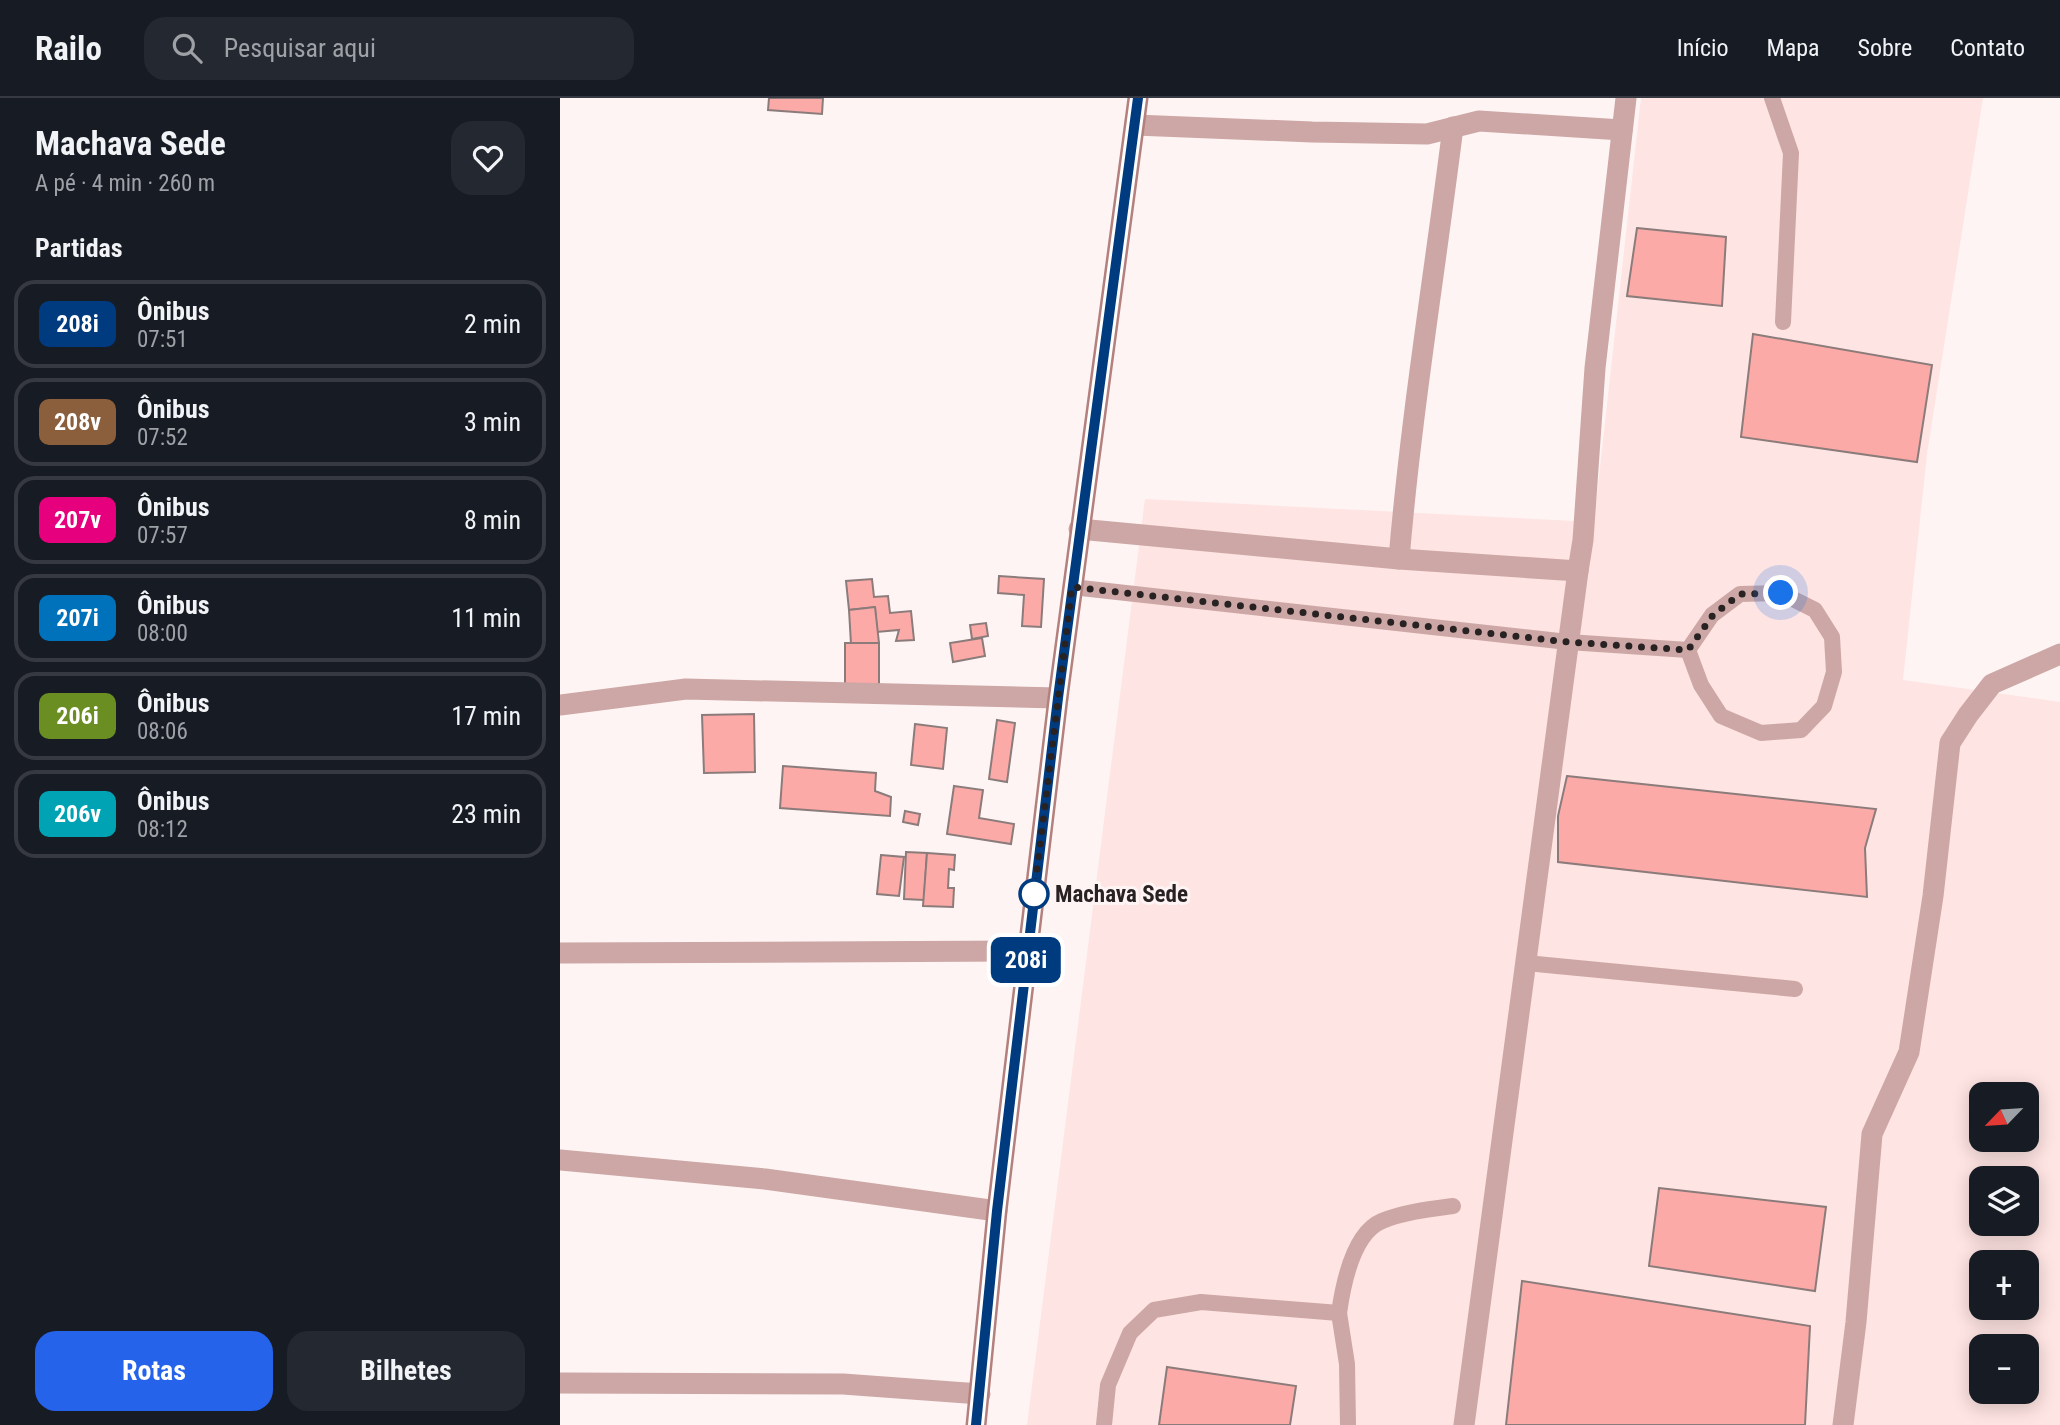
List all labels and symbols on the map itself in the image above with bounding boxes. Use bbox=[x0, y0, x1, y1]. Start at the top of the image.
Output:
your location bbox=[1763, 575, 1798, 610]
marker: Machava Sede bbox=[1019, 879, 1049, 909]
place label: Machava Sede bbox=[1055, 881, 1188, 908]
line badge: 208i bbox=[977, 937, 1075, 983]
north arrow bbox=[1969, 1082, 2039, 1152]

